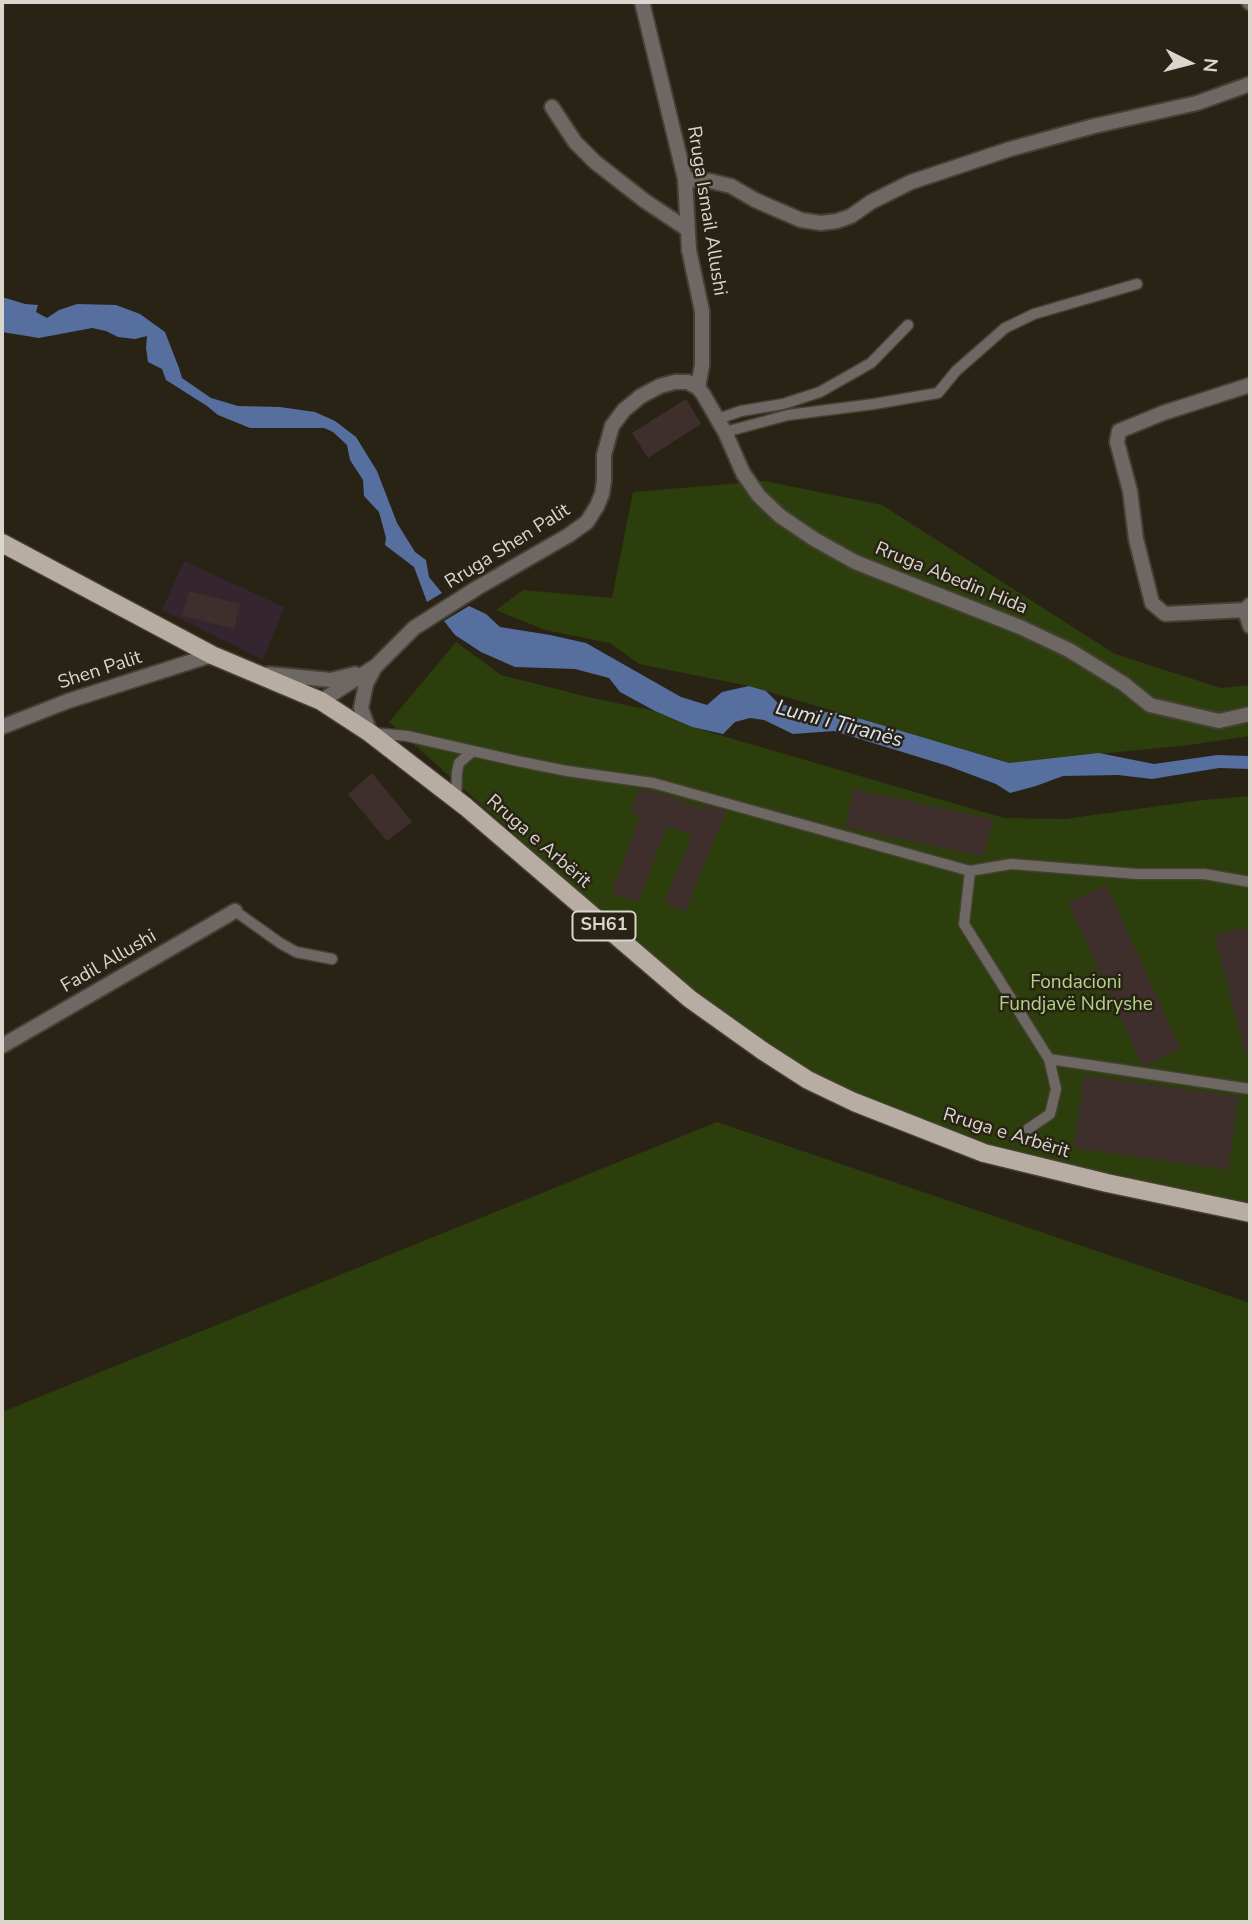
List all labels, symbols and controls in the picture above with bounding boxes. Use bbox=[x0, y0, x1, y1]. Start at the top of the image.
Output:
north arrow bbox=[1154, 28, 1224, 98]
text: N bbox=[1196, 57, 1224, 74]
street label: Rruga Ismail Allushi bbox=[681, 124, 731, 298]
street label: Rruga Shen Palit bbox=[441, 499, 575, 595]
street label: Rruga Abedin Hida bbox=[871, 538, 1031, 620]
street label: Shen Palit bbox=[55, 647, 145, 695]
water label: Lumi i Tiranës bbox=[773, 696, 905, 754]
street label: Rruga e Arbërit bbox=[481, 790, 595, 894]
road number: SH61 bbox=[572, 911, 636, 940]
street label: Fadil Allushi bbox=[57, 926, 161, 998]
park label: Fondacioni Fundjavë Ndryshe bbox=[999, 972, 1153, 1016]
street label: Rruga e Arbërit bbox=[940, 1104, 1072, 1164]

